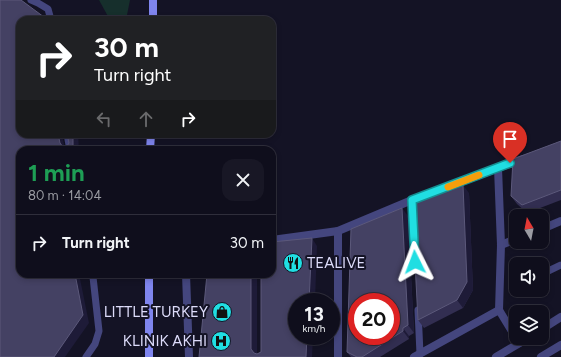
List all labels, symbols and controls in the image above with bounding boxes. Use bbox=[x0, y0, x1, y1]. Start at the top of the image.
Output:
text: 30 m bbox=[94, 30, 159, 64]
icon: right bbox=[28, 32, 80, 84]
text: Turn right bbox=[94, 64, 171, 86]
icon: left bbox=[93, 108, 115, 130]
icon: ahead bbox=[135, 108, 157, 130]
icon: right bbox=[177, 108, 199, 130]
pin bbox=[493, 122, 527, 163]
icon: arrive bbox=[499, 128, 521, 150]
text: 1 min bbox=[28, 158, 85, 187]
button: close bbox=[222, 159, 264, 201]
text: 80 m · 14:04 bbox=[28, 188, 101, 203]
north arrow bbox=[509, 209, 549, 249]
map controls bbox=[509, 209, 549, 345]
icon: right bbox=[28, 232, 50, 254]
text: Turn right bbox=[62, 234, 130, 252]
text: 30 m bbox=[230, 234, 264, 252]
position arrow bbox=[394, 241, 436, 283]
restaurant icon: TEALIVE bbox=[282, 252, 304, 274]
place label: TEALIVE bbox=[307, 254, 365, 272]
button: sound bbox=[509, 257, 549, 297]
speed limit sign: 20 bbox=[348, 293, 400, 345]
shop icon: LITTLE TURKEY bbox=[211, 301, 233, 323]
text: 13 bbox=[304, 302, 324, 326]
place label: LITTLE TURKEY bbox=[104, 303, 208, 321]
button: layers bbox=[509, 305, 549, 345]
text: km/h bbox=[303, 322, 325, 335]
hospital icon: KLINIK AKHI bbox=[210, 330, 232, 352]
place label: KLINIK AKHI bbox=[123, 332, 207, 350]

